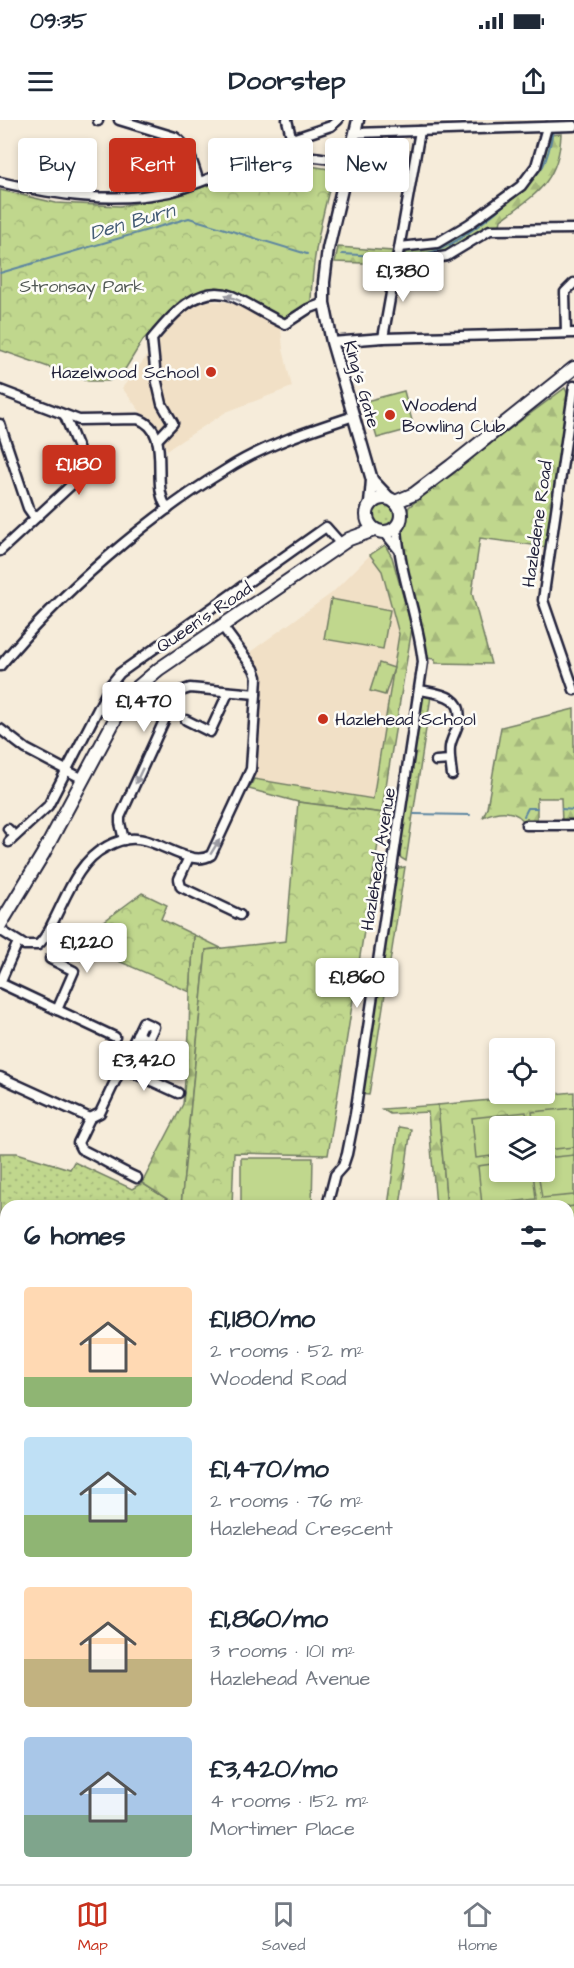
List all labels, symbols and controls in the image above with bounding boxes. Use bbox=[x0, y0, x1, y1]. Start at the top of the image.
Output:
text: 09:35 bbox=[30, 6, 87, 37]
text: Doorstep bbox=[229, 62, 345, 100]
icon: menu bbox=[24, 65, 57, 98]
icon: share bbox=[517, 65, 550, 98]
chip: Buy bbox=[18, 138, 97, 192]
chip: Rent bbox=[109, 138, 196, 192]
chip: Filters bbox=[208, 138, 313, 192]
chip: New bbox=[325, 138, 409, 192]
water label: Den Burn bbox=[86, 196, 180, 247]
pin: £1,380 bbox=[354, 252, 452, 303]
text: £1,380 bbox=[377, 257, 429, 285]
park label: Stronsay Park bbox=[20, 274, 144, 300]
one-way arrow bbox=[224, 293, 242, 302]
street label: King's Gate bbox=[336, 338, 386, 431]
place label: Hazelwood School bbox=[51, 360, 199, 385]
marker: Hazelwood School bbox=[204, 365, 218, 379]
place label: Woodend Bowling Club bbox=[402, 393, 505, 440]
marker: Woodend Bowling Club bbox=[383, 408, 397, 422]
pin: £1,180 bbox=[30, 445, 128, 496]
text: £1,180 bbox=[56, 450, 102, 478]
street label: Hazledene Road bbox=[516, 459, 559, 589]
street label: Queen's Road bbox=[151, 576, 257, 659]
pin: £1,470 bbox=[95, 682, 193, 733]
text: £1,470 bbox=[116, 687, 172, 715]
place label: Hazlehead School bbox=[335, 707, 476, 732]
marker: Hazlehead School bbox=[316, 712, 330, 726]
one-way arrow bbox=[135, 767, 144, 784]
street label: Hazlehead Avenue bbox=[355, 786, 402, 932]
one-way arrow bbox=[209, 839, 220, 856]
pin: £1,220 bbox=[38, 923, 136, 974]
text: £1,220 bbox=[61, 928, 113, 956]
pin: £1,860 bbox=[308, 958, 406, 1009]
text: £1,860 bbox=[329, 963, 385, 991]
map controls bbox=[489, 1038, 555, 1182]
button: locate bbox=[489, 1038, 555, 1104]
pin: £3,420 bbox=[95, 1041, 193, 1092]
text: £3,420 bbox=[113, 1046, 175, 1074]
button: layers bbox=[489, 1116, 555, 1182]
text: 6 homes bbox=[24, 1218, 126, 1254]
icon: filters bbox=[517, 1220, 550, 1253]
text: £1,180/mo bbox=[210, 1301, 315, 1337]
icon: home bbox=[72, 1311, 144, 1383]
text: 2 rooms · 52 m² bbox=[210, 1337, 364, 1365]
text: Woodend Road bbox=[210, 1365, 347, 1393]
text: £1,470/mo bbox=[210, 1451, 329, 1487]
icon: home bbox=[72, 1461, 144, 1533]
text: 2 rooms · 76 m² bbox=[210, 1487, 363, 1515]
text: Hazlehead Crescent bbox=[210, 1515, 393, 1543]
text: £1,860/mo bbox=[210, 1601, 328, 1637]
icon: home bbox=[72, 1611, 144, 1683]
text: 3 rooms · 101 m² bbox=[210, 1637, 355, 1665]
text: Hazlehead Avenue bbox=[210, 1665, 370, 1693]
text: £3,420/mo bbox=[210, 1751, 338, 1787]
icon: home bbox=[72, 1761, 144, 1833]
text: 4 rooms · 152 m² bbox=[210, 1787, 369, 1815]
text: Mortimer Place bbox=[210, 1815, 355, 1843]
tab: Map bbox=[76, 1898, 109, 1956]
tab: Saved bbox=[262, 1898, 305, 1956]
tab: Home bbox=[458, 1898, 498, 1956]

